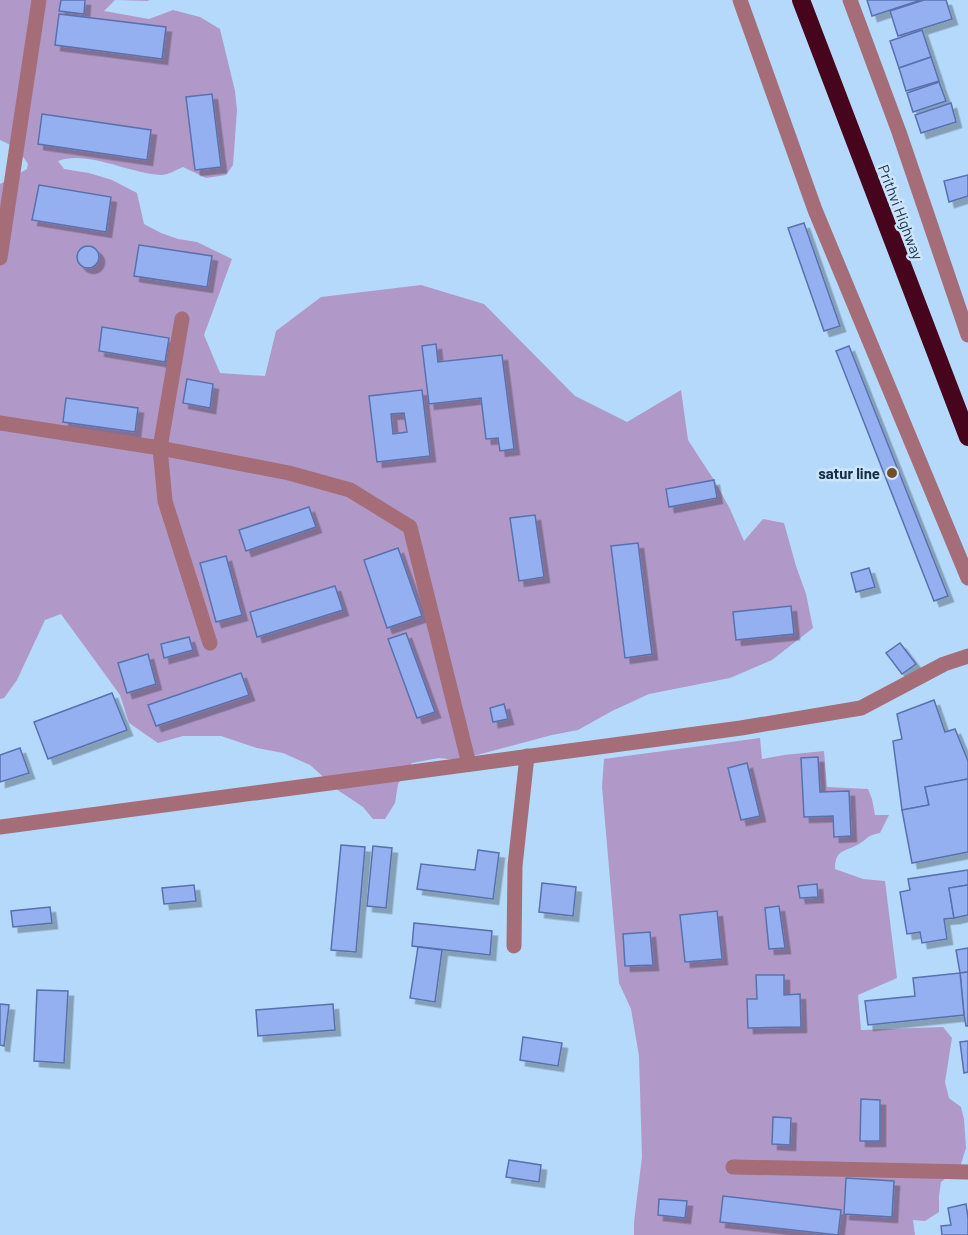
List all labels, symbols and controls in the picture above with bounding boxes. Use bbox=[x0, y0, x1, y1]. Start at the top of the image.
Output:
street label: Prithvi Highway bbox=[875, 162, 927, 262]
place label: satur line bbox=[818, 464, 880, 482]
marker: satur line bbox=[885, 466, 899, 480]

